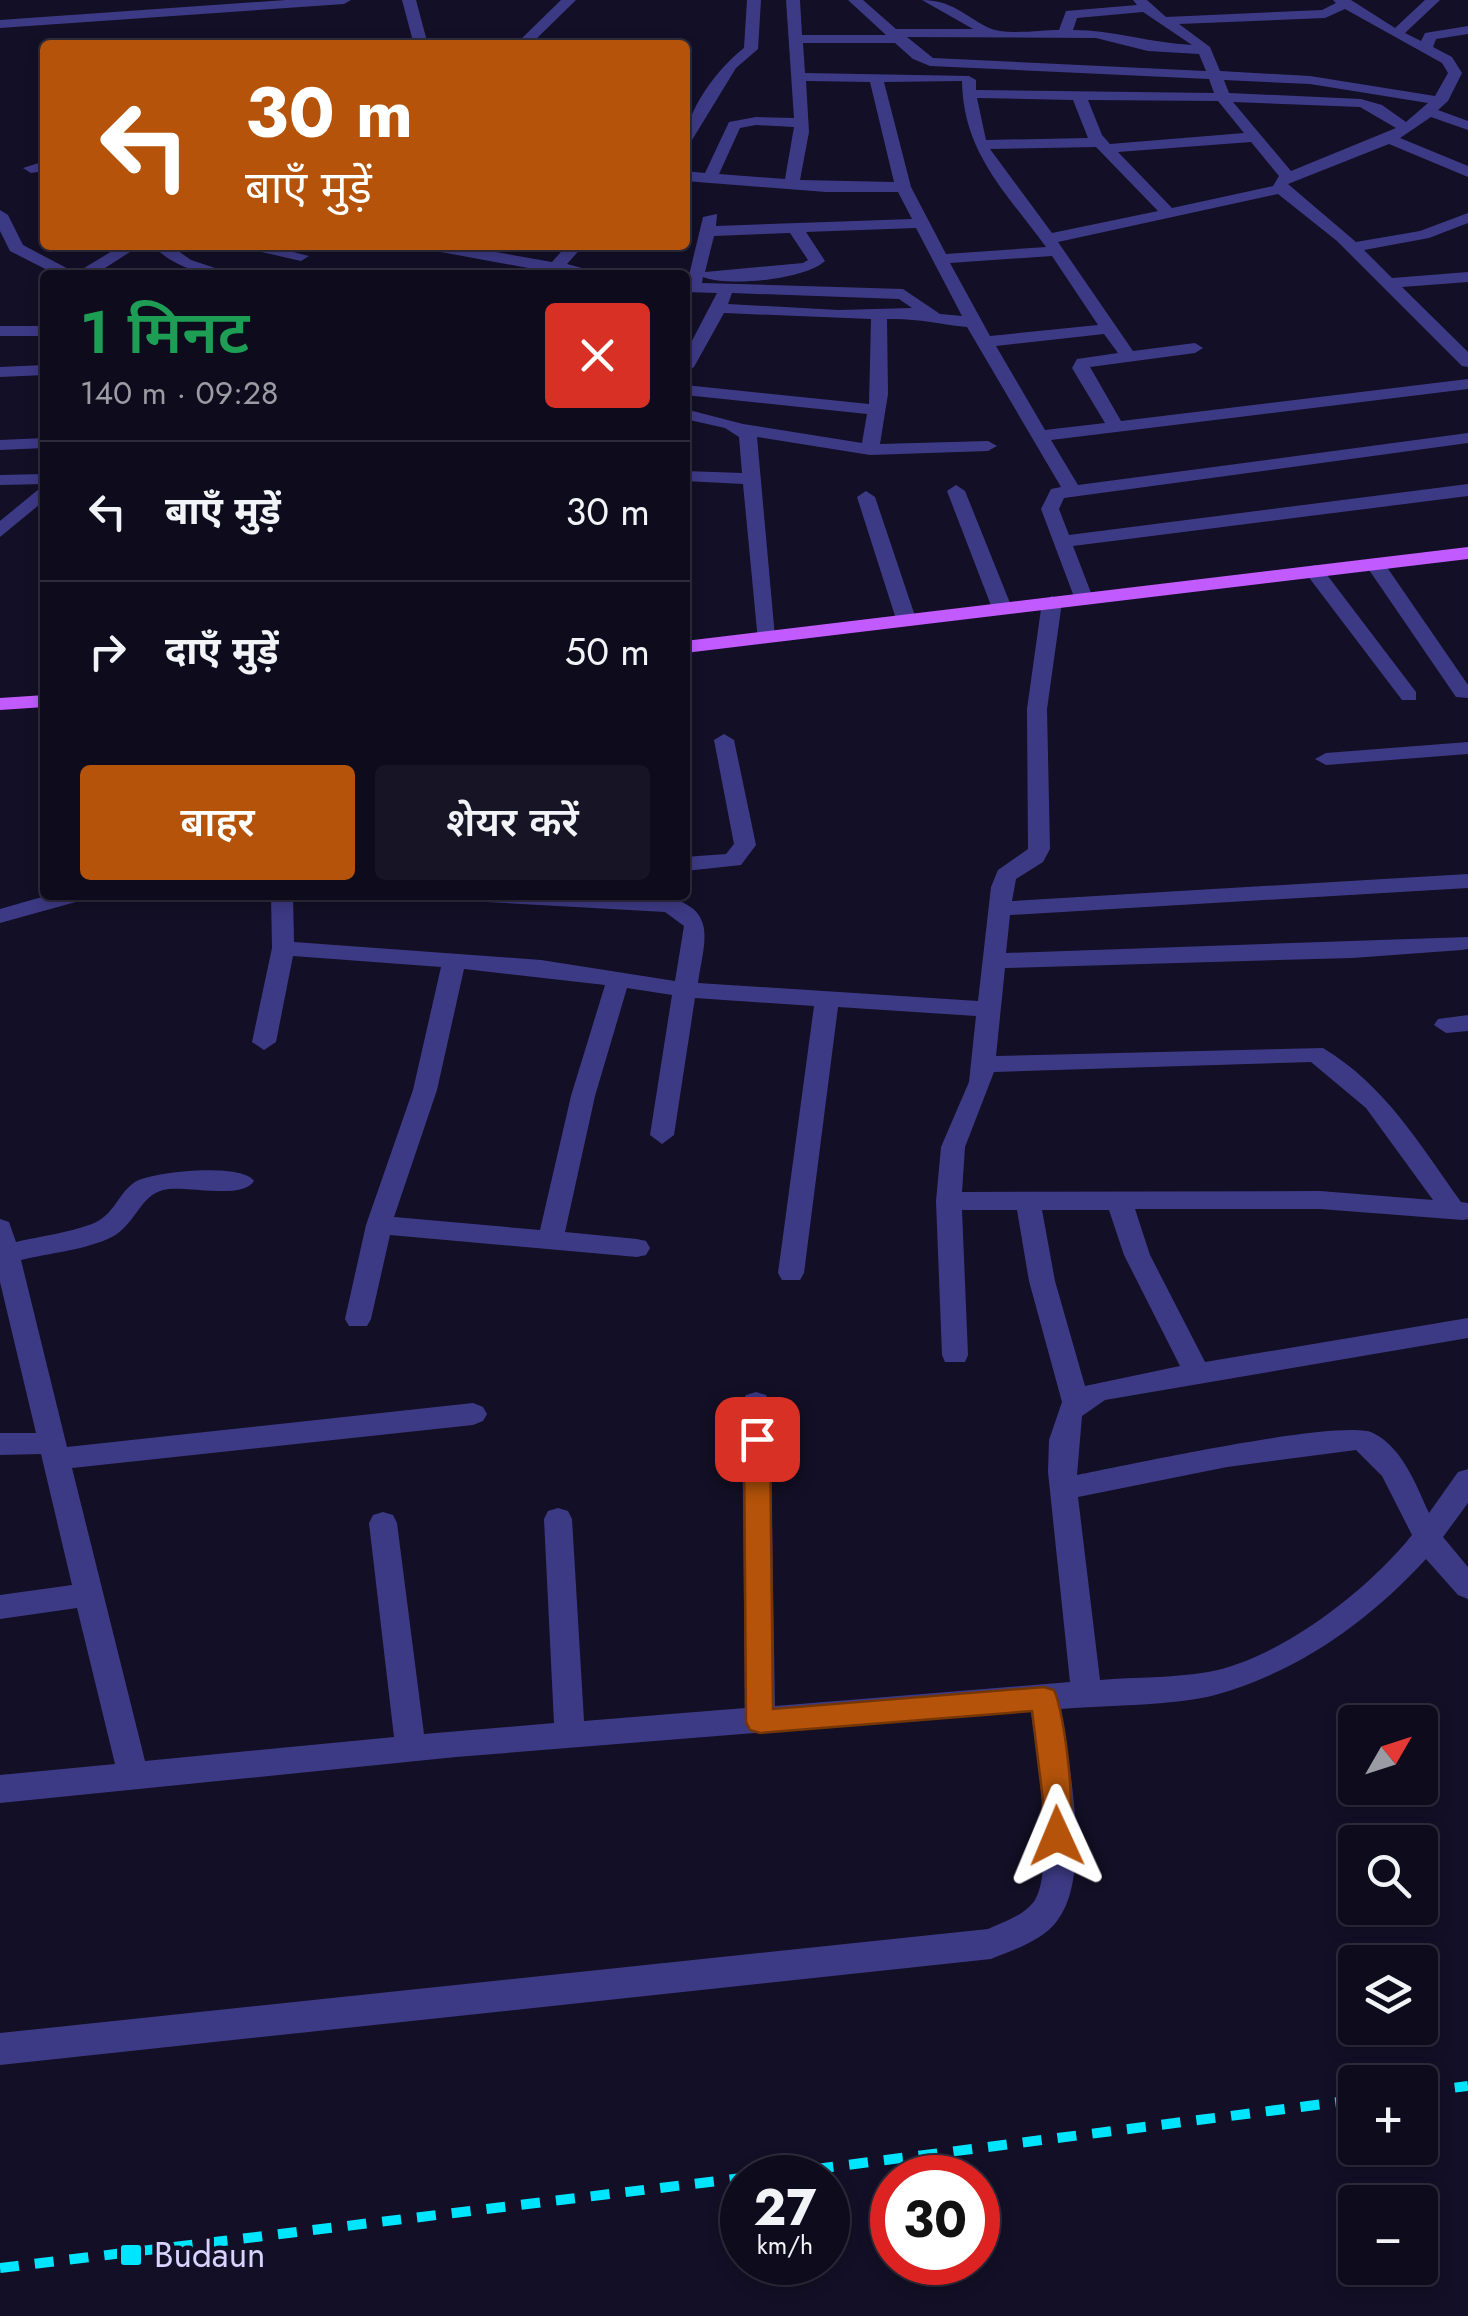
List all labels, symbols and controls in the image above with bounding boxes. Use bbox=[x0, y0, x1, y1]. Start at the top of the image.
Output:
text: 30 m bbox=[245, 62, 413, 163]
icon: left bbox=[80, 80, 210, 210]
text: बाएँ मुड़ें bbox=[245, 155, 372, 220]
text: 1 मिनट bbox=[80, 289, 249, 376]
button: close bbox=[545, 303, 650, 408]
text: 140 m · 09:28 bbox=[80, 370, 279, 416]
text: बाएँ मुड़ें bbox=[165, 483, 281, 538]
icon: left bbox=[80, 484, 135, 539]
text: 30 m bbox=[565, 484, 650, 539]
text: दाएँ मुड़ें bbox=[165, 623, 278, 678]
icon: right bbox=[80, 624, 135, 679]
text: 50 m bbox=[565, 624, 650, 679]
button: बाहर bbox=[80, 765, 355, 880]
button: शेयर करें bbox=[375, 765, 650, 880]
pin bbox=[715, 1397, 800, 1482]
icon: arrive bbox=[730, 1412, 785, 1467]
north arrow bbox=[1338, 1705, 1438, 1805]
map controls bbox=[1338, 1705, 1438, 2285]
position arrow bbox=[1005, 1784, 1109, 1888]
button: search bbox=[1338, 1825, 1438, 1925]
button: layers bbox=[1338, 1945, 1438, 2045]
button: + bbox=[1338, 2065, 1438, 2165]
speed limit sign: 30 bbox=[870, 2155, 1000, 2285]
text: 27 bbox=[754, 2171, 816, 2244]
button: − bbox=[1338, 2185, 1438, 2285]
text: km/h bbox=[757, 2227, 813, 2263]
place label: Budaun bbox=[154, 2230, 265, 2280]
marker: Budaun bbox=[118, 2242, 144, 2268]

